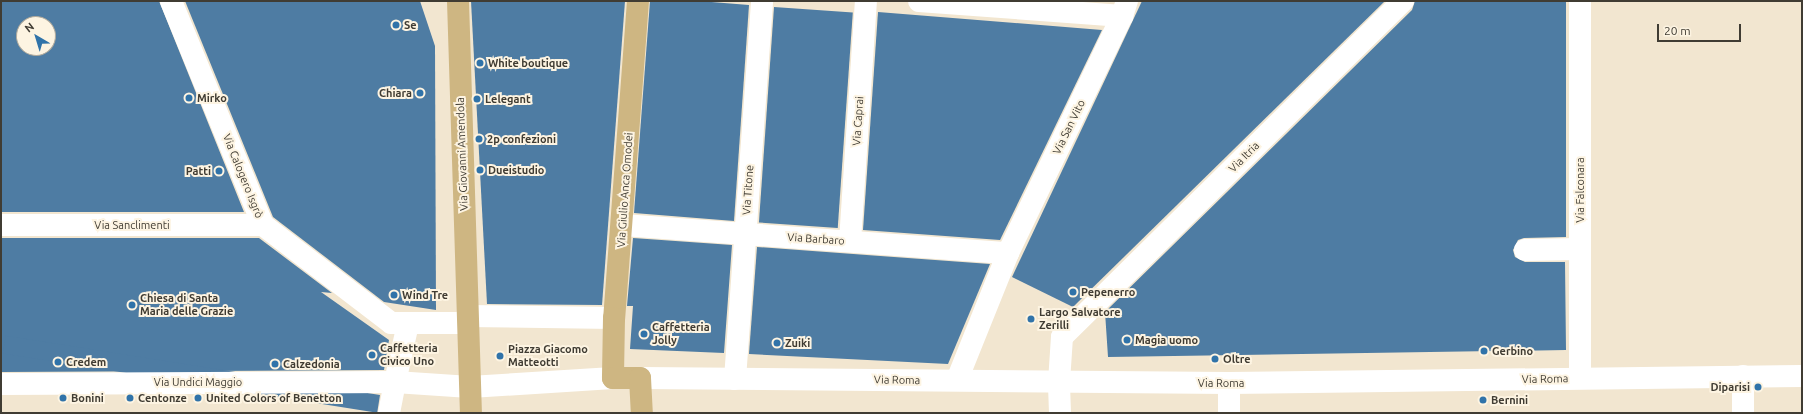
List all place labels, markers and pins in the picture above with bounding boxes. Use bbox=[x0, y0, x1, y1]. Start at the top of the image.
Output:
place label: Se bbox=[404, 18, 417, 32]
marker: Se bbox=[391, 20, 401, 30]
place label: White boutique bbox=[488, 56, 568, 70]
marker: White boutique bbox=[475, 58, 485, 68]
place label: Chiara bbox=[379, 86, 412, 100]
marker: Chiara bbox=[415, 88, 425, 98]
place label: Mirko bbox=[197, 91, 227, 105]
place label: Lelegant bbox=[485, 92, 531, 106]
marker: Mirko bbox=[184, 93, 194, 103]
marker: Lelegant bbox=[472, 94, 482, 104]
place label: 2p confezioni bbox=[487, 132, 556, 146]
marker: 2p confezioni bbox=[474, 134, 484, 144]
place label: Dueistudio bbox=[488, 163, 544, 177]
place label: Patti bbox=[186, 164, 211, 178]
marker: Dueistudio bbox=[475, 165, 485, 175]
marker: Patti bbox=[214, 166, 224, 176]
place label: Pepenerro bbox=[1081, 285, 1135, 299]
marker: Pepenerro bbox=[1068, 287, 1078, 297]
place label: Wind Tre bbox=[402, 288, 448, 302]
marker: Wind Tre bbox=[389, 290, 399, 300]
place label: Chiesa di Santa Maria delle Grazie bbox=[140, 292, 233, 318]
marker: Chiesa di Santa Maria delle Grazie bbox=[127, 300, 137, 310]
place label: Largo Salvatore Zerilli bbox=[1039, 306, 1121, 332]
marker: Largo Salvatore Zerilli bbox=[1026, 314, 1036, 324]
place label: Caffetteria Jolly bbox=[652, 321, 710, 347]
marker: Caffetteria Jolly bbox=[639, 329, 649, 339]
place label: Magia uomo bbox=[1135, 333, 1198, 347]
marker: Magia uomo bbox=[1122, 335, 1132, 345]
place label: Zuiki bbox=[785, 336, 810, 350]
marker: Zuiki bbox=[772, 338, 782, 348]
place label: Caffetteria Civico Uno bbox=[380, 342, 438, 368]
place label: Piazza Giacomo Matteotti bbox=[508, 343, 588, 369]
place label: Gerbino bbox=[1492, 344, 1533, 358]
marker: Gerbino bbox=[1479, 346, 1489, 356]
marker: Caffetteria Civico Uno bbox=[367, 350, 377, 360]
marker: Piazza Giacomo Matteotti bbox=[495, 351, 505, 361]
place label: Oltre bbox=[1223, 352, 1251, 366]
marker: Oltre bbox=[1210, 354, 1220, 364]
place label: Credem bbox=[66, 355, 106, 369]
marker: Credem bbox=[53, 357, 63, 367]
place label: Calzedonia bbox=[283, 357, 340, 371]
marker: Calzedonia bbox=[270, 359, 280, 369]
place label: Diparisi bbox=[1711, 380, 1750, 394]
marker: Diparisi bbox=[1753, 382, 1763, 392]
place label: Bonini bbox=[71, 391, 104, 405]
place label: Centonze bbox=[138, 391, 187, 405]
place label: United Colors of Benetton bbox=[206, 391, 342, 405]
marker: Bonini bbox=[58, 393, 68, 403]
marker: Centonze bbox=[125, 393, 135, 403]
marker: United Colors of Benetton bbox=[193, 393, 203, 403]
place label: Bernini bbox=[1491, 393, 1528, 407]
marker: Bernini bbox=[1478, 395, 1488, 405]

